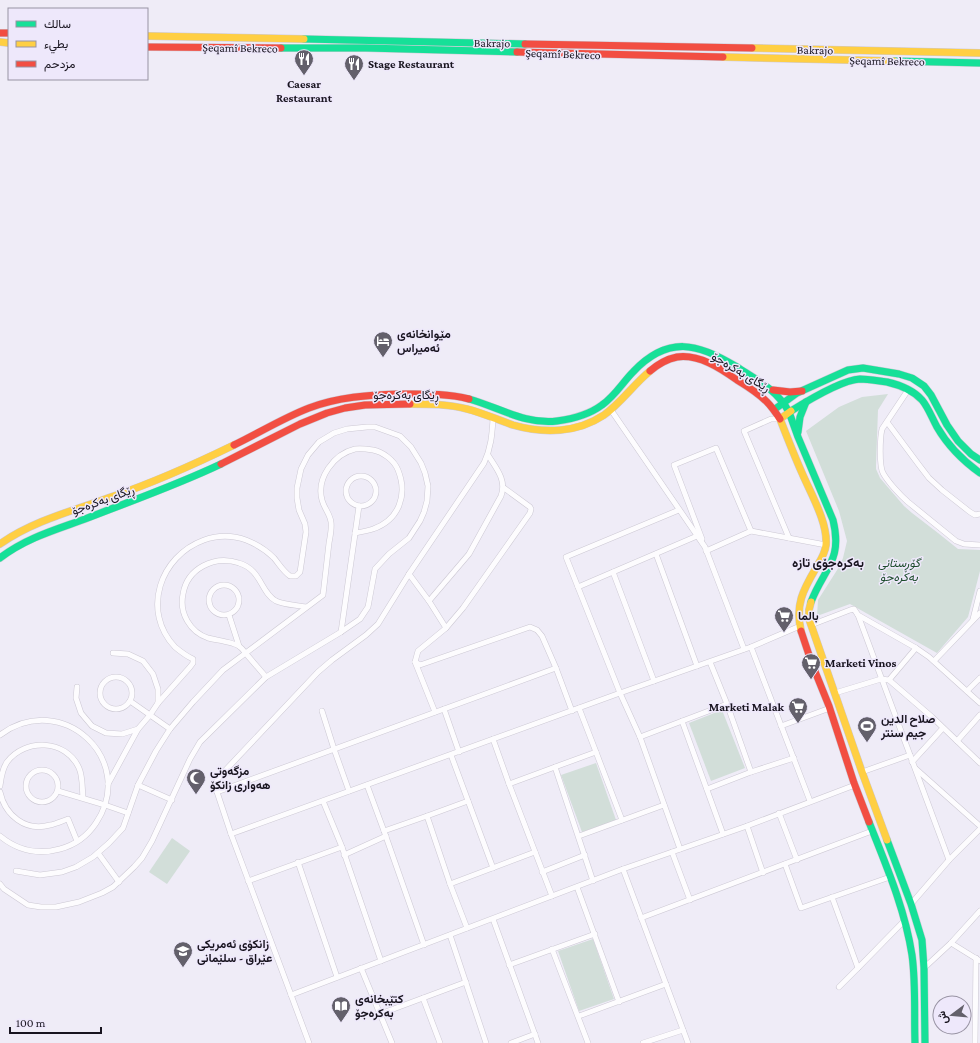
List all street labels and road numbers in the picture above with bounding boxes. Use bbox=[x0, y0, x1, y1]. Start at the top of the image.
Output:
street label: Bakrajo bbox=[474, 36, 510, 50]
street label: Şeqamî Bekreco bbox=[202, 40, 278, 56]
street label: Bakrajo bbox=[797, 43, 833, 57]
street label: Şeqamî Bekreco bbox=[525, 46, 601, 62]
street label: Şeqamî Bekreco bbox=[849, 53, 925, 69]
street label: ڕێگای بەکرەجۆ bbox=[708, 349, 773, 397]
street label: ڕێگای بەکرەجۆ bbox=[373, 388, 439, 405]
street label: ڕێگای بەکرەجۆ bbox=[70, 482, 137, 521]

